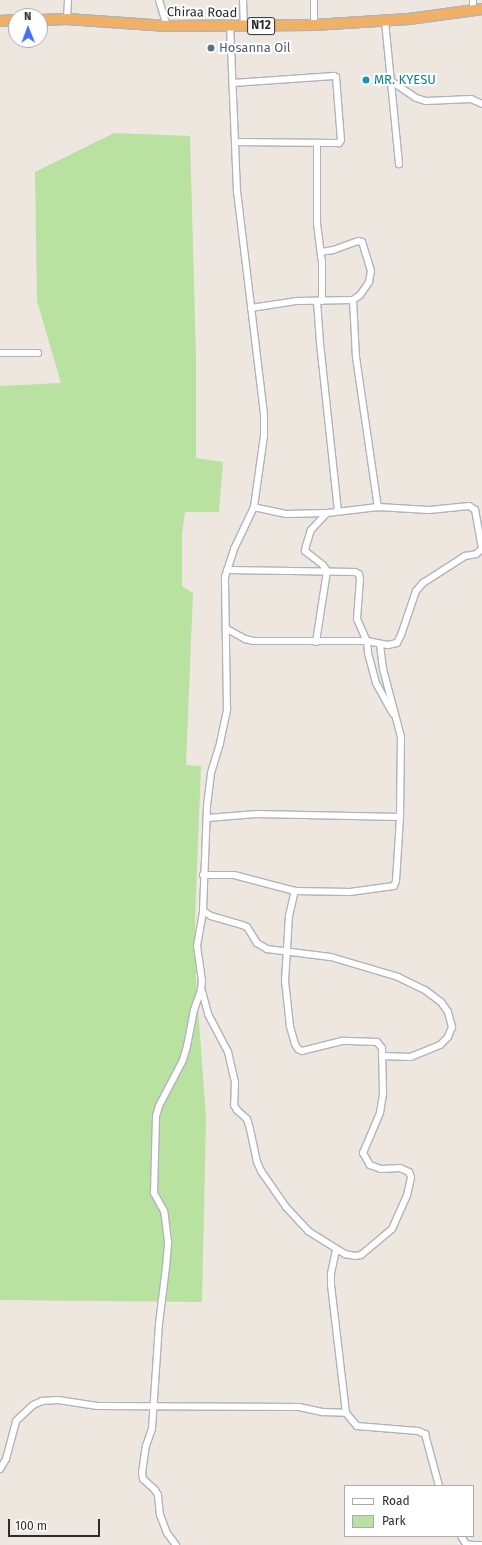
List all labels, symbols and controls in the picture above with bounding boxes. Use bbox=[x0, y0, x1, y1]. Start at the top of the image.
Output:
street label: Chiraa Road bbox=[167, 5, 237, 21]
north arrow bbox=[8, 8, 48, 48]
text: N bbox=[24, 10, 32, 23]
road number: N12 bbox=[247, 16, 275, 36]
place label: Hosanna Oil bbox=[219, 40, 291, 56]
marker: Hosanna Oil bbox=[206, 43, 216, 53]
place label: MR. KYESU bbox=[374, 72, 436, 88]
marker: MR. KYESU bbox=[361, 75, 371, 85]
legend bbox=[344, 1485, 474, 1537]
text: Road bbox=[382, 1494, 410, 1508]
scale bar bbox=[10, 1511, 102, 1537]
text: Park bbox=[382, 1514, 406, 1528]
text: 100 m bbox=[15, 1519, 47, 1533]

